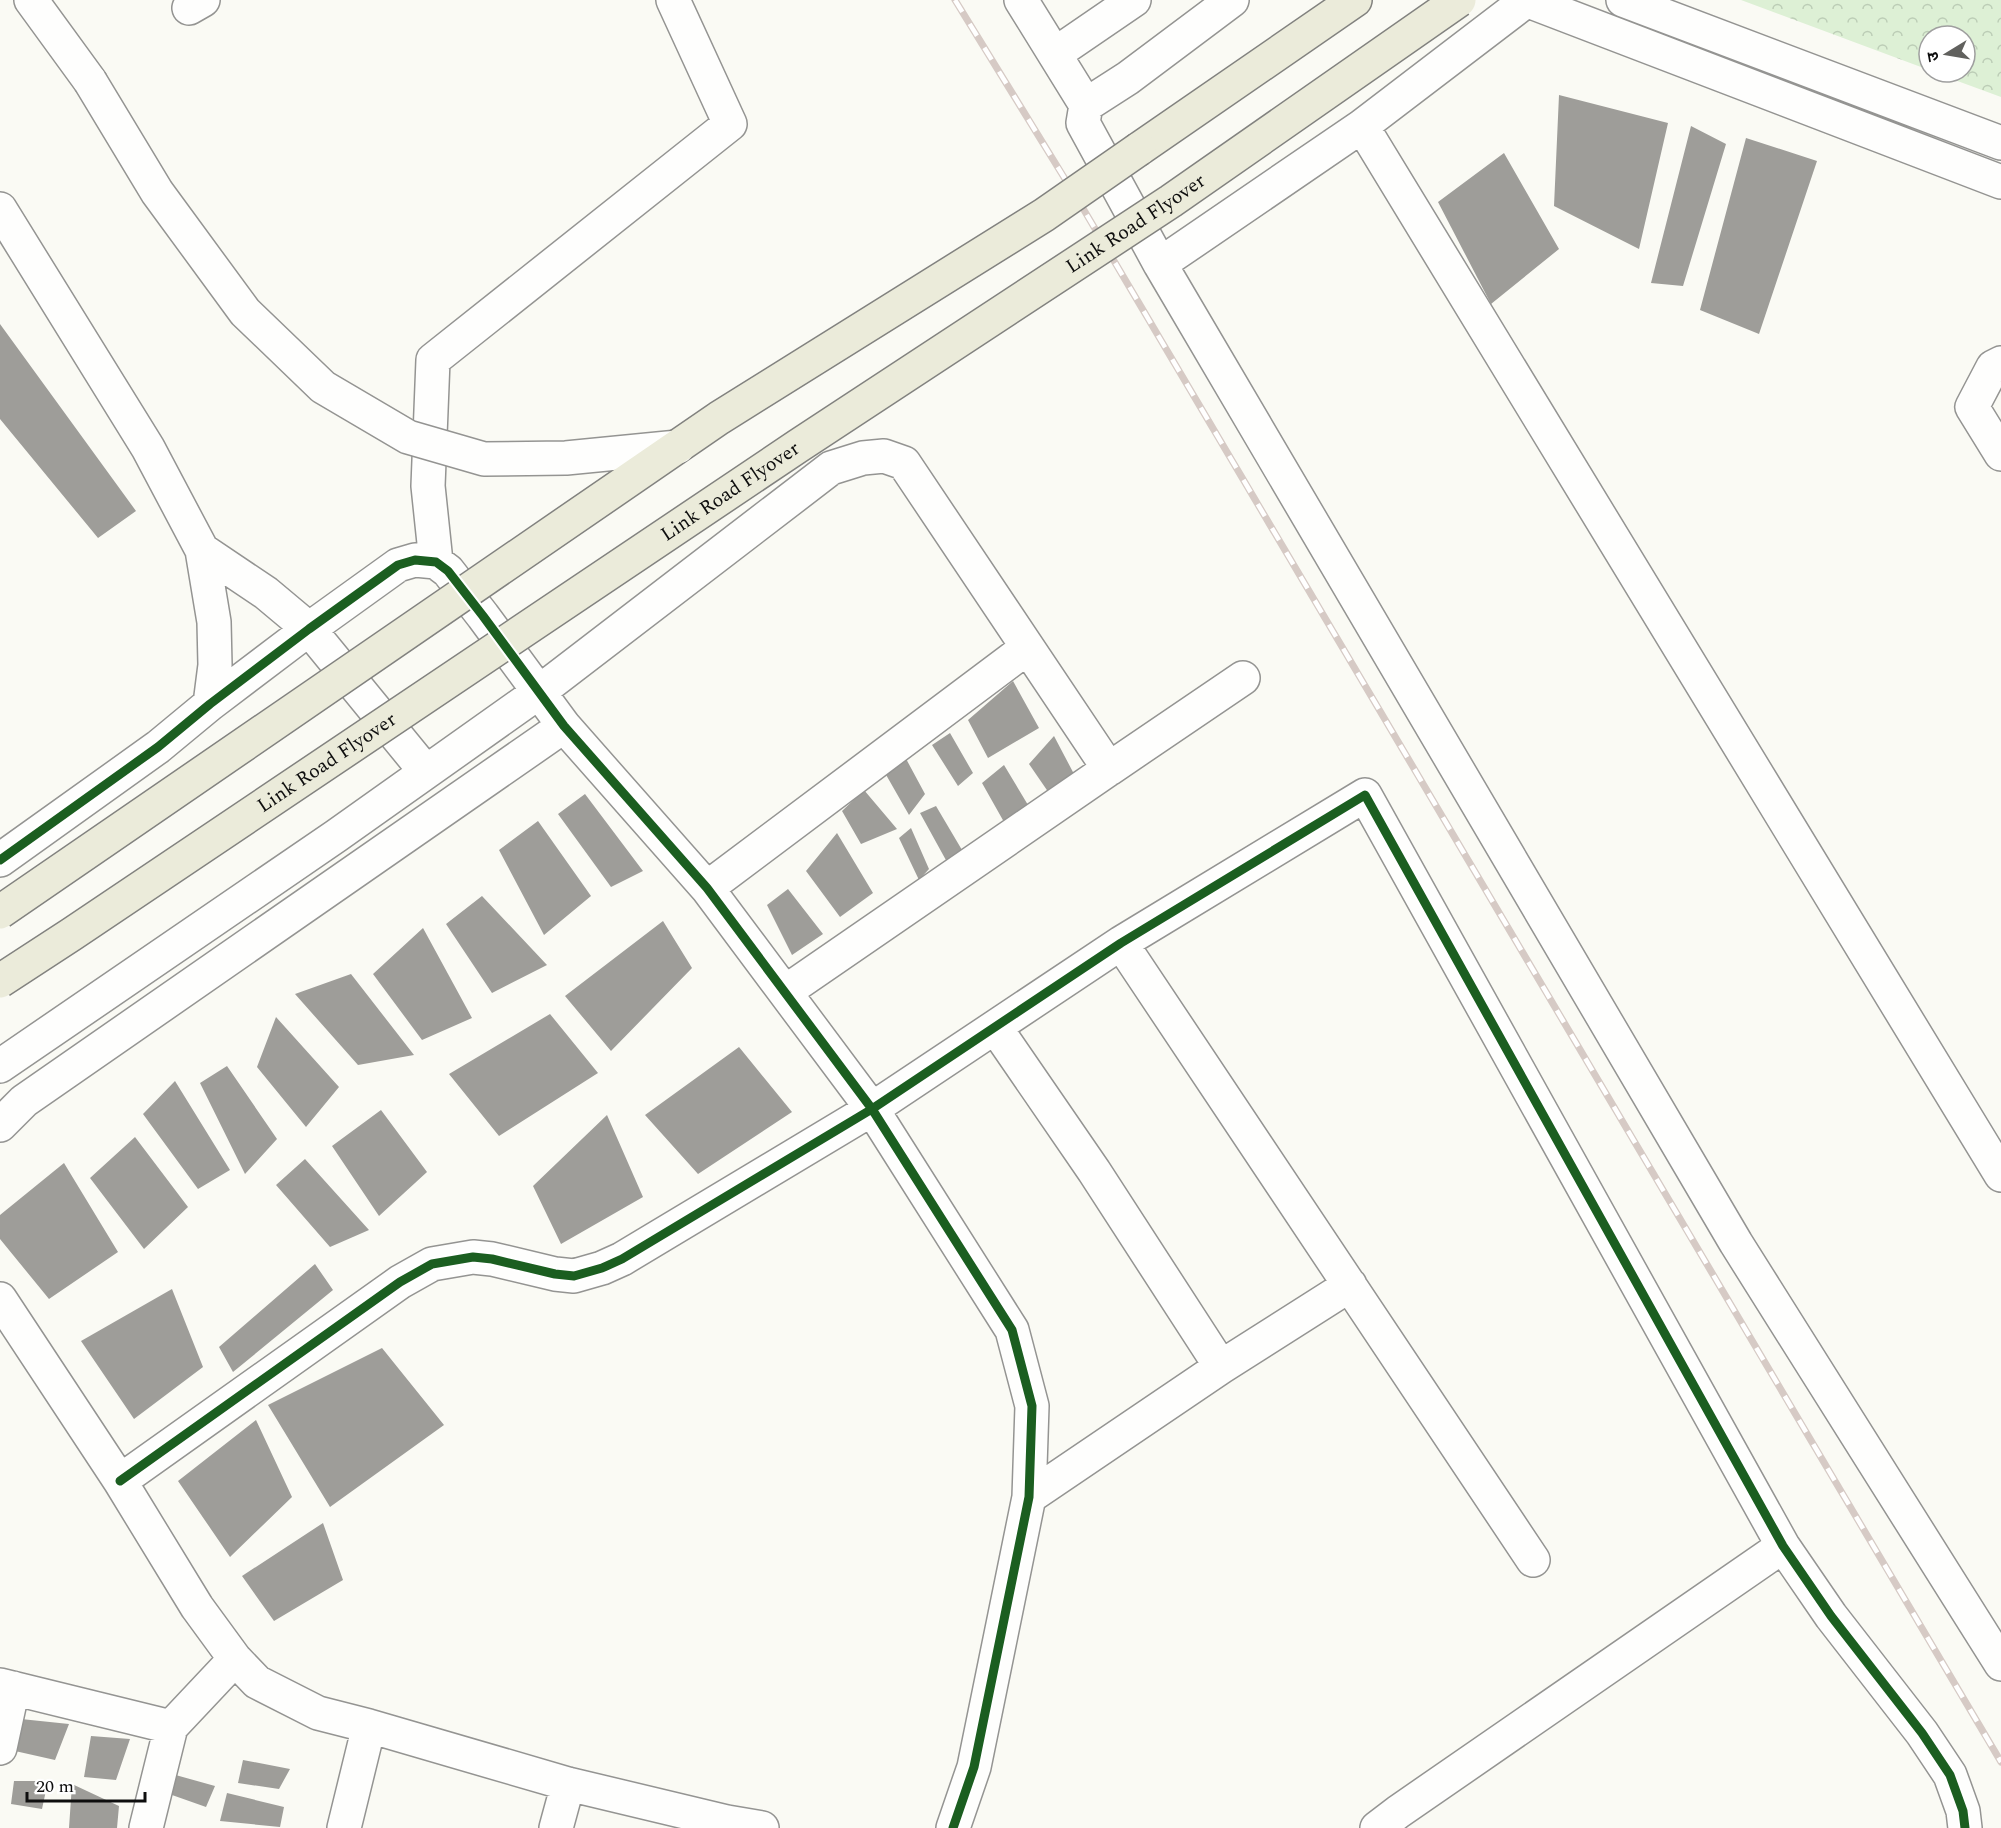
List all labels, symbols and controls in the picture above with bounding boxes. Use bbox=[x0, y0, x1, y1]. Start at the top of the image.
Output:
north arrow bbox=[1917, 24, 1977, 84]
text: उ bbox=[1920, 49, 1946, 64]
street label: Link Road Flyover bbox=[1060, 166, 1212, 281]
street label: Link Road Flyover bbox=[654, 434, 806, 549]
street label: Link Road Flyover bbox=[251, 705, 403, 820]
scale bar bbox=[27, 1765, 146, 1803]
text: 20 m bbox=[36, 1773, 74, 1800]

